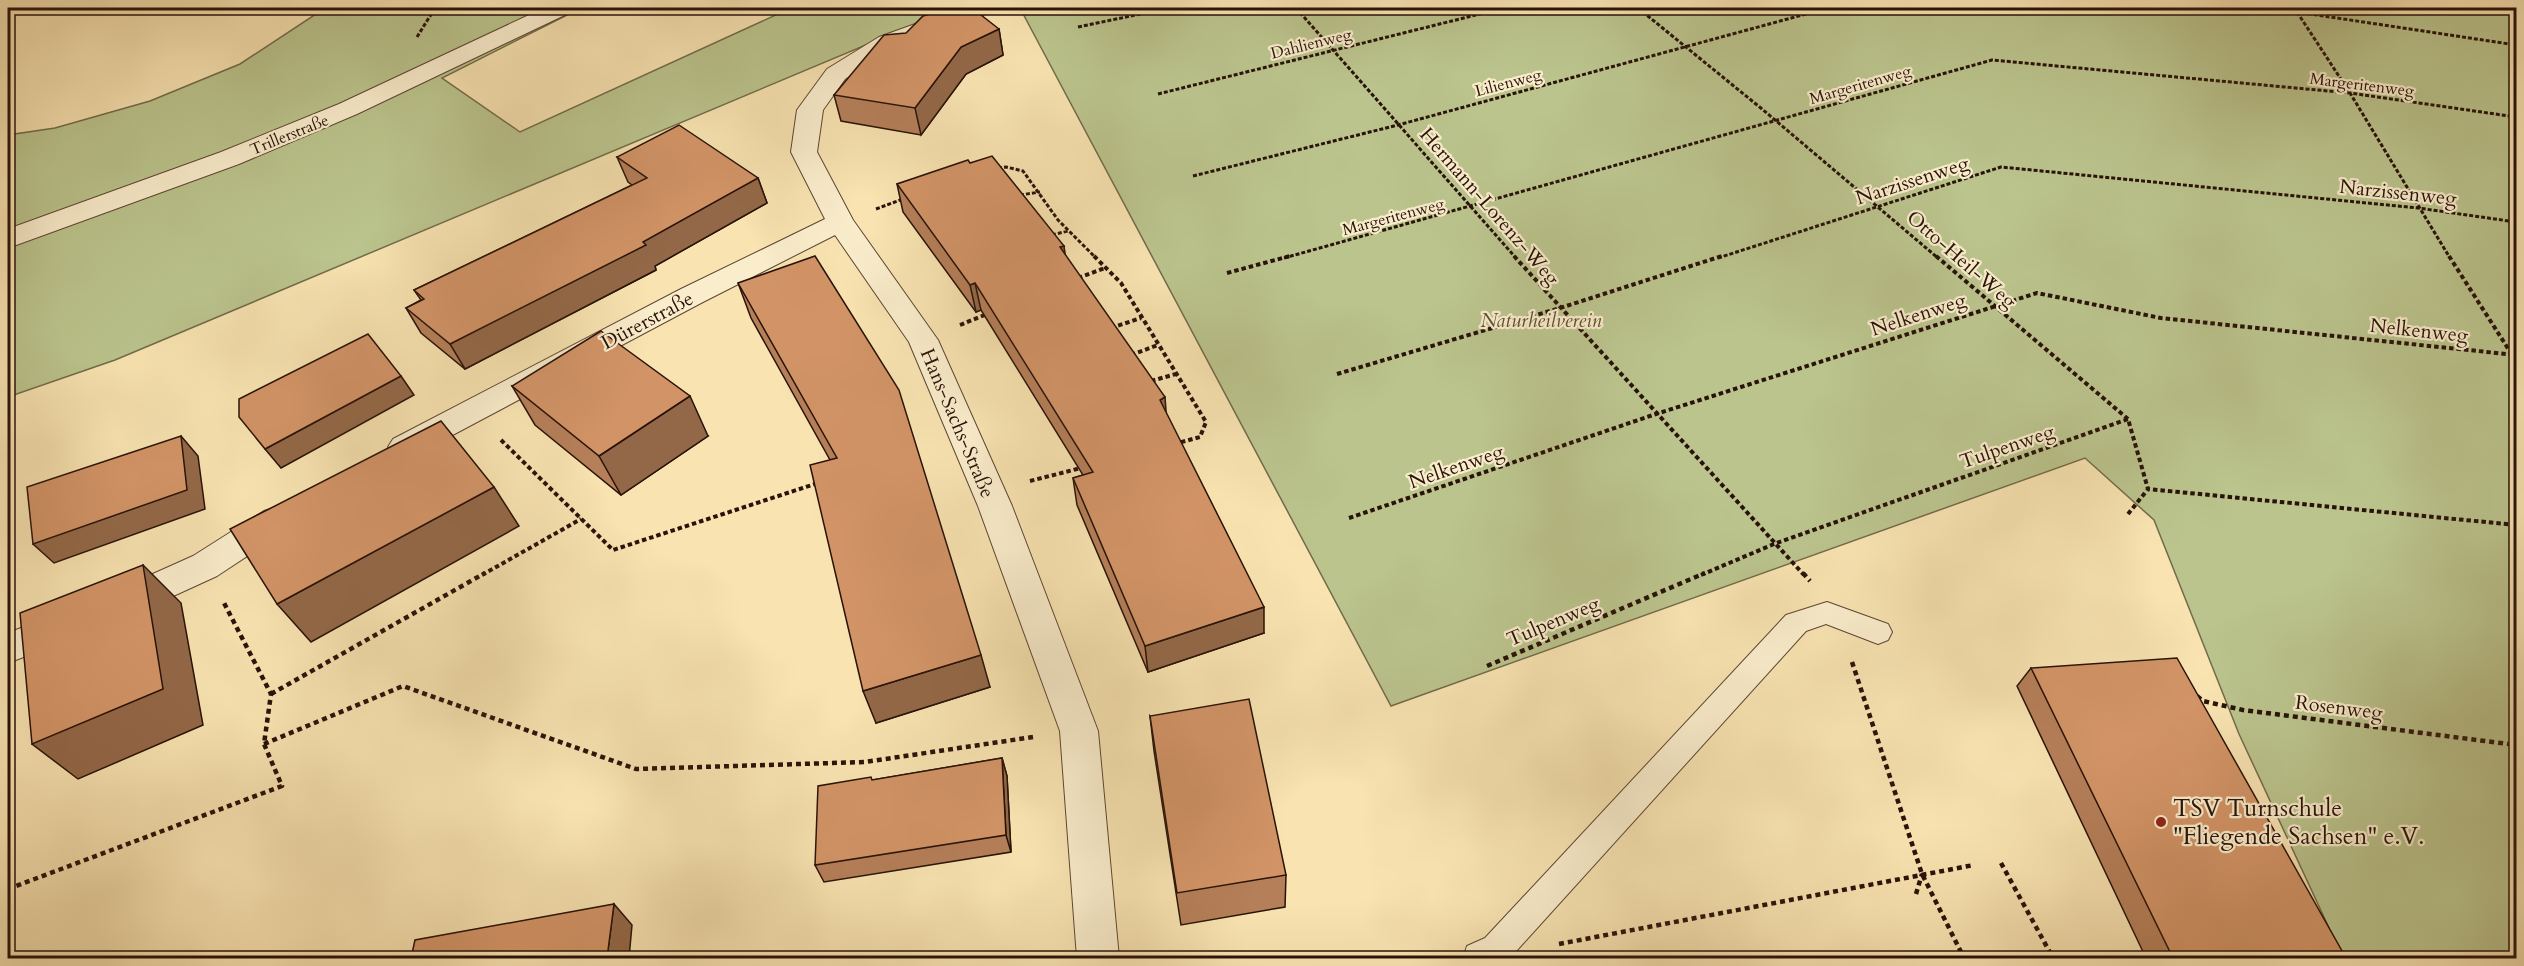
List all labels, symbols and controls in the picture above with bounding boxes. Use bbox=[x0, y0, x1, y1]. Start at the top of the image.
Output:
street label: Dahlienweg bbox=[1268, 23, 1354, 65]
street label: Margeritenweg bbox=[1807, 60, 1914, 110]
street label: Lilienweg bbox=[1472, 64, 1544, 102]
street label: Margeritenweg bbox=[2308, 68, 2415, 102]
street label: Trillerstraße bbox=[247, 109, 332, 161]
street label: Hermann-Lorenz-Weg bbox=[1413, 122, 1566, 292]
street label: Narzissenweg bbox=[1852, 149, 1973, 212]
street label: Narzissenweg bbox=[2338, 173, 2459, 212]
street label: Margeritenweg bbox=[1340, 193, 1447, 241]
street label: Otto-Heil-Weg bbox=[1901, 204, 2023, 315]
street label: Dürerstraße bbox=[596, 285, 698, 356]
street label: Nelkenweg bbox=[1867, 286, 1970, 343]
park label: Naturheilverein bbox=[1481, 307, 1602, 334]
street label: Nelkenweg bbox=[2368, 312, 2470, 349]
street label: Hans-Sachs-Straße bbox=[914, 344, 1001, 502]
street label: Tulpenweg bbox=[1956, 417, 2059, 475]
street label: Nelkenweg bbox=[1405, 437, 1508, 495]
street label: Tulpenweg bbox=[1503, 590, 1604, 653]
street label: Rosenweg bbox=[2294, 689, 2385, 726]
place label: TSV Turnschule "Fliegende Sachsen" e.V. bbox=[2173, 792, 2424, 853]
marker: TSV Turnschule "Fliegende Sachsen" e.V. bbox=[2154, 815, 2168, 829]

